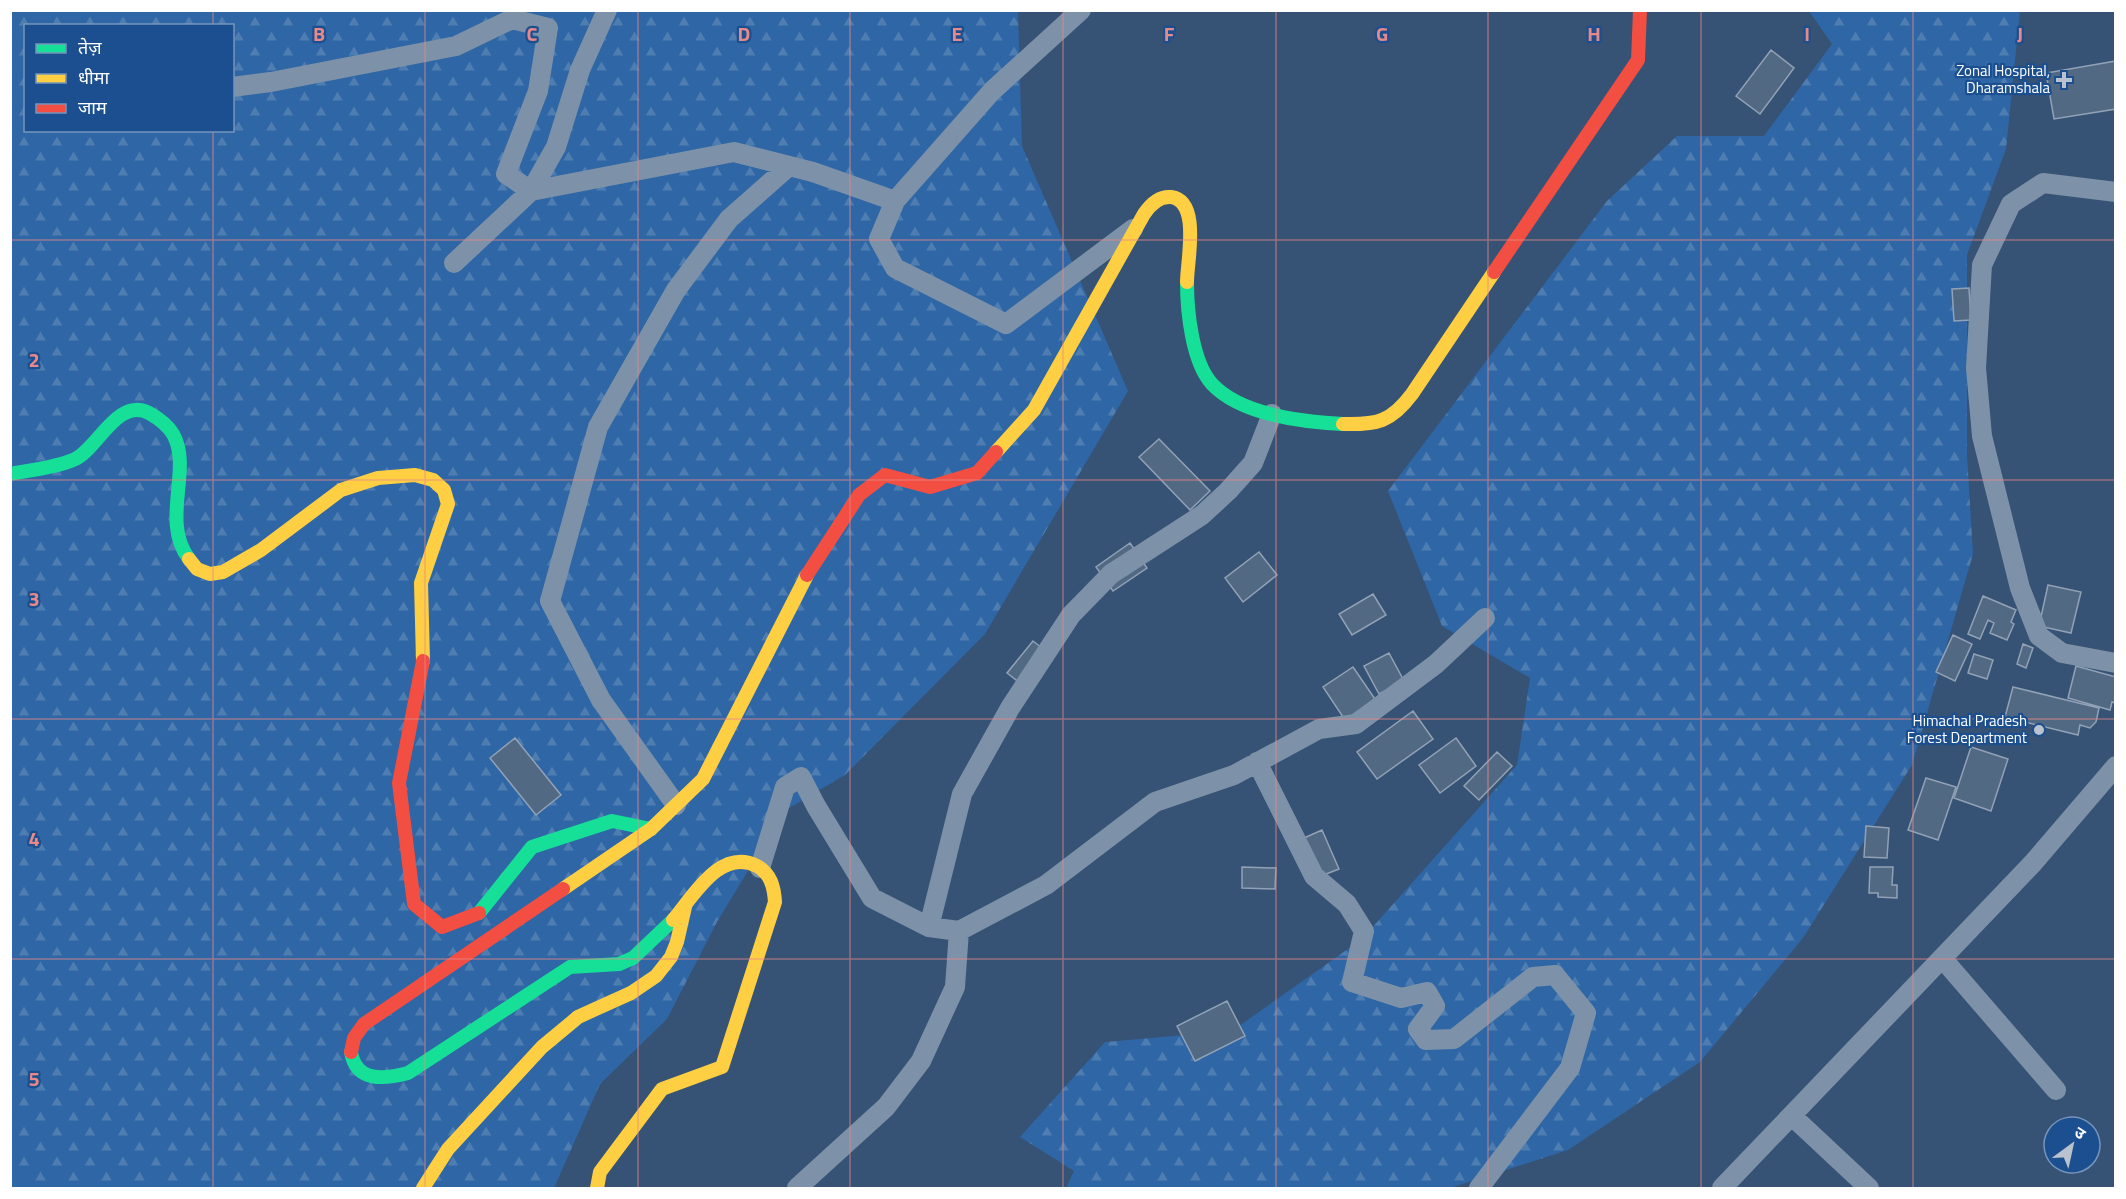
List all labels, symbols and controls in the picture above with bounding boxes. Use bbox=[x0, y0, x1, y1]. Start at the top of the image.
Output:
text: B bbox=[313, 18, 325, 49]
text: C bbox=[527, 18, 538, 49]
text: D bbox=[738, 18, 750, 49]
text: E bbox=[951, 18, 963, 49]
text: F bbox=[1164, 18, 1175, 49]
text: G bbox=[1376, 18, 1388, 49]
text: H bbox=[1587, 18, 1601, 49]
text: I bbox=[1804, 18, 1810, 49]
text: J bbox=[2017, 18, 2023, 49]
legend bbox=[24, 24, 234, 132]
text: तेज़ bbox=[78, 34, 102, 61]
place label: Zonal Hospital, Dharamshala bbox=[1956, 59, 2050, 99]
text: धीमा bbox=[78, 64, 109, 91]
marker: Zonal Hospital, Dharamshala bbox=[2055, 71, 2073, 89]
text: जाम bbox=[78, 94, 108, 121]
text: 2 bbox=[28, 344, 40, 375]
text: 3 bbox=[28, 583, 40, 614]
place label: Himachal Pradesh Forest Department bbox=[1907, 709, 2028, 749]
marker: Himachal Pradesh Forest Department bbox=[2032, 723, 2046, 737]
text: 4 bbox=[28, 823, 40, 854]
text: 5 bbox=[28, 1063, 40, 1094]
north arrow bbox=[2042, 1115, 2102, 1175]
text: उ bbox=[2070, 1120, 2091, 1145]

